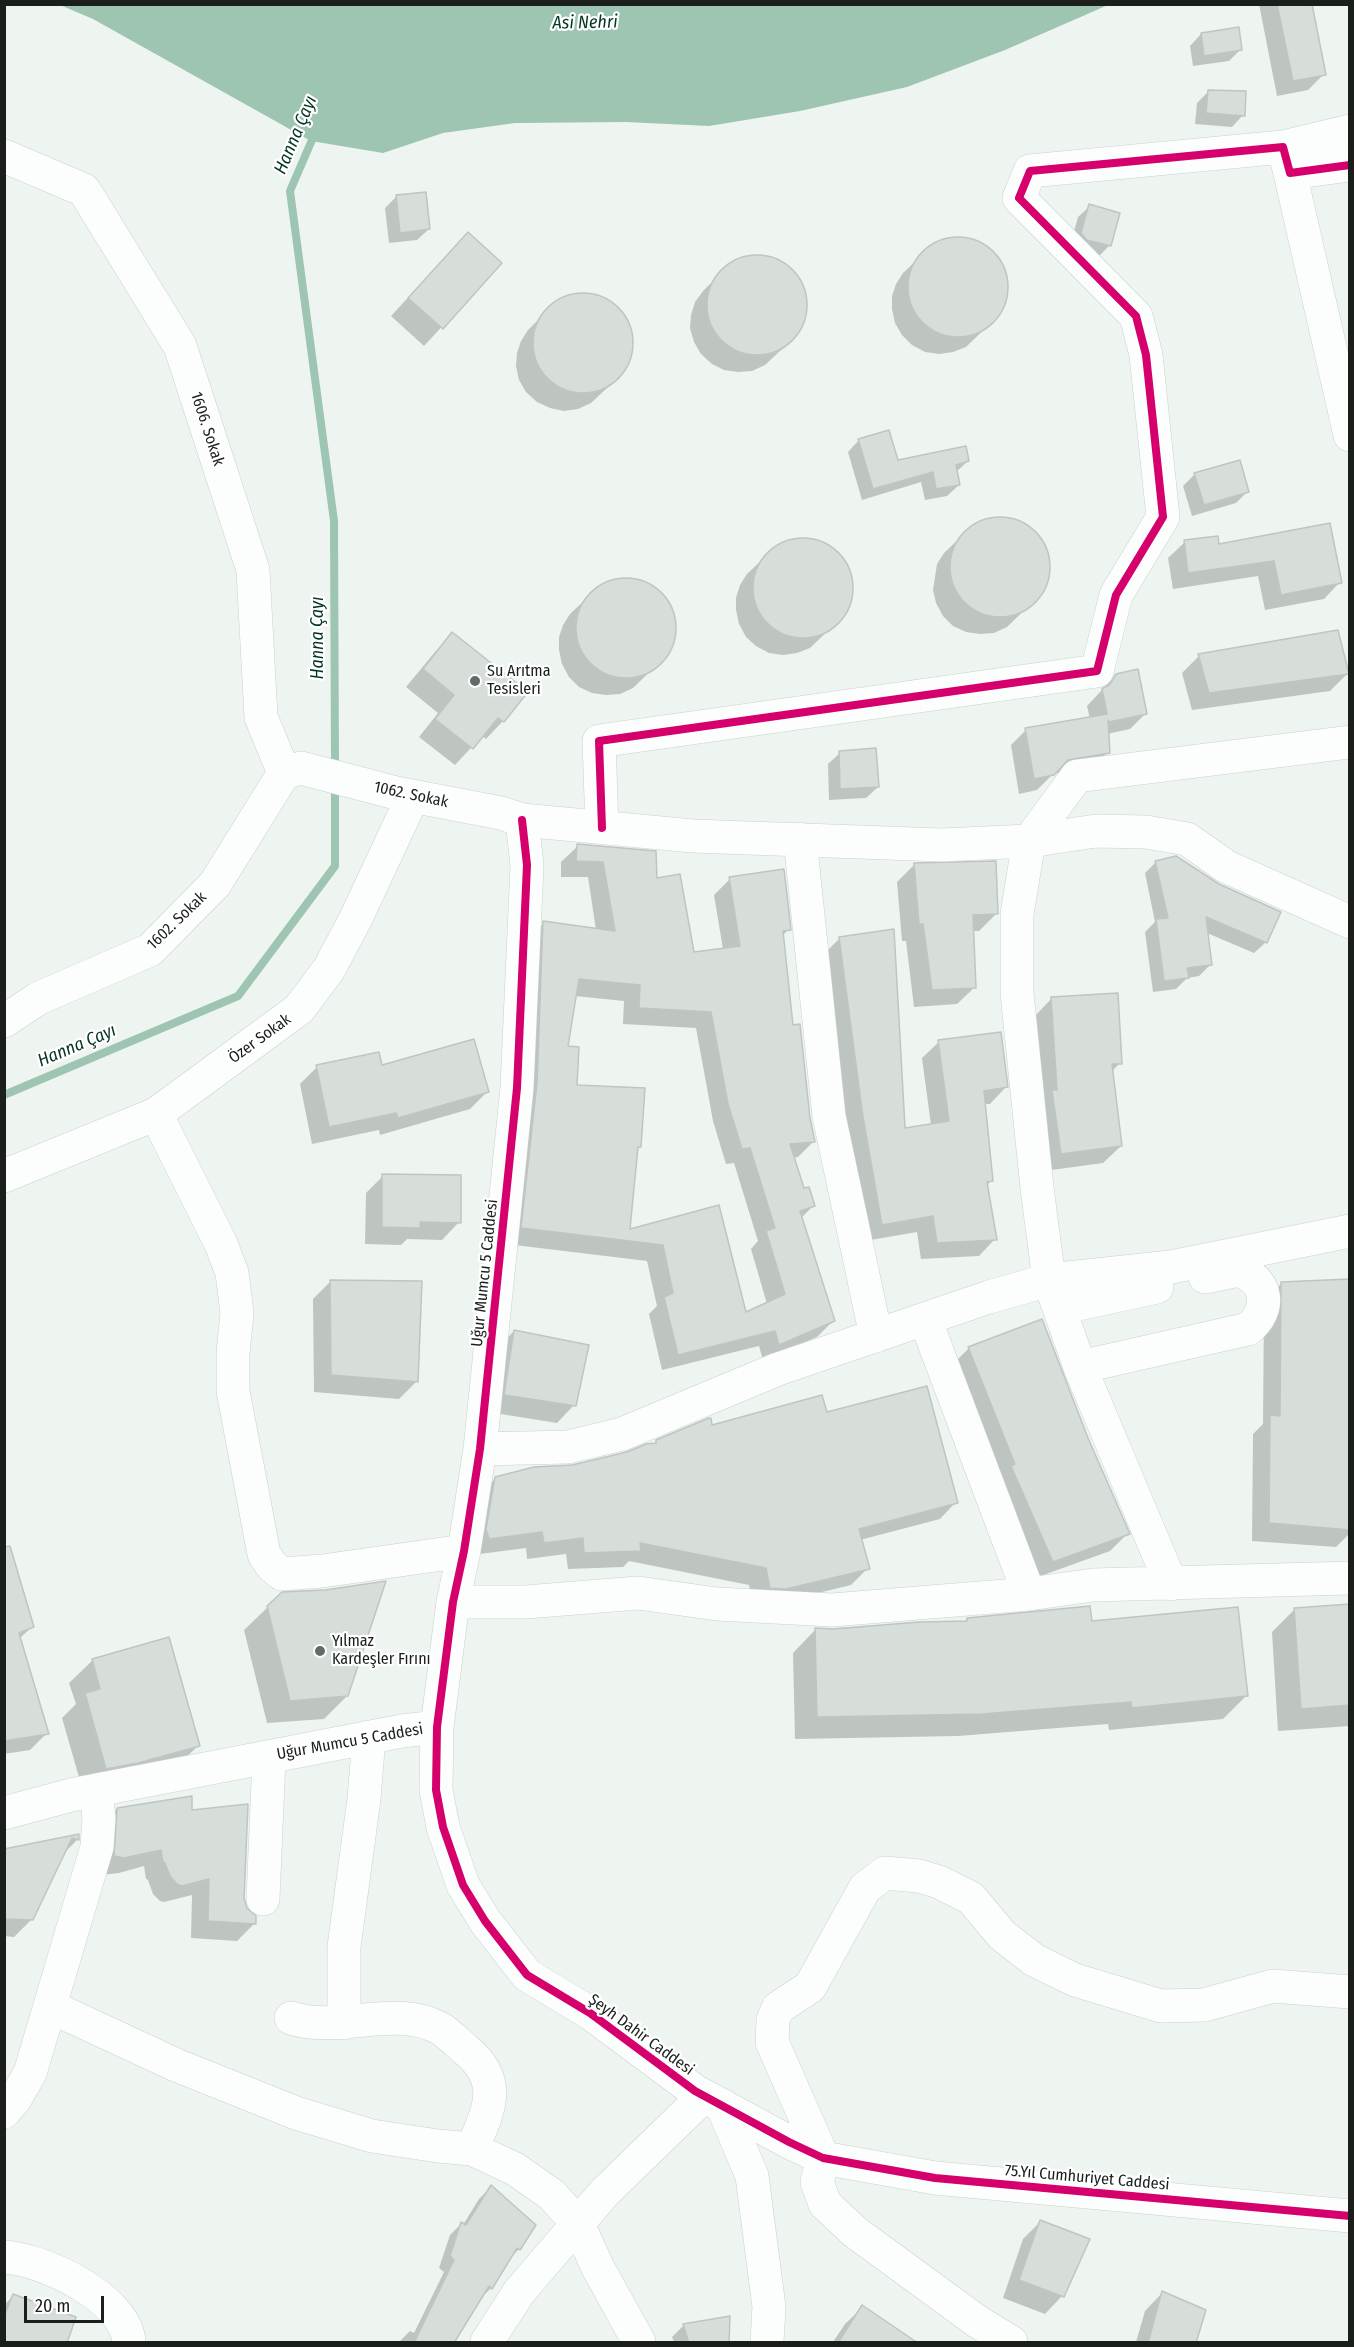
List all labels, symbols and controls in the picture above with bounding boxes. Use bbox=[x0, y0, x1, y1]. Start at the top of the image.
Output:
water label: Asi Nehri bbox=[552, 12, 618, 34]
water label: Hanna Çayı bbox=[270, 93, 322, 177]
street label: 1606. Sokak bbox=[186, 390, 228, 468]
water label: Hanna Çayı bbox=[307, 596, 329, 680]
place label: Su Arıtma Tesisleri bbox=[487, 662, 550, 700]
marker: Su Arıtma Tesisleri bbox=[468, 674, 482, 688]
street label: 1062. Sokak bbox=[372, 778, 450, 812]
street label: 1602. Sokak bbox=[143, 888, 211, 954]
street label: Özer Sokak bbox=[225, 1010, 295, 1068]
water label: Hanna Çayı bbox=[35, 1020, 119, 1072]
street label: Uğur Mumcu 5 Caddesi bbox=[468, 1198, 502, 1348]
place label: Yılmaz Kardeşler Fırını bbox=[332, 1632, 431, 1670]
marker: Yılmaz Kardeşler Fırını bbox=[313, 1644, 327, 1658]
street label: Uğur Mumcu 5 Caddesi bbox=[275, 1720, 425, 1764]
street label: Şeyh Dahir Caddesi bbox=[585, 1990, 697, 2080]
street label: 75.Yıl Cumhuriyet Caddesi bbox=[1004, 2161, 1170, 2195]
scale bar bbox=[27, 2284, 106, 2322]
text: 20 m bbox=[35, 2295, 70, 2317]

